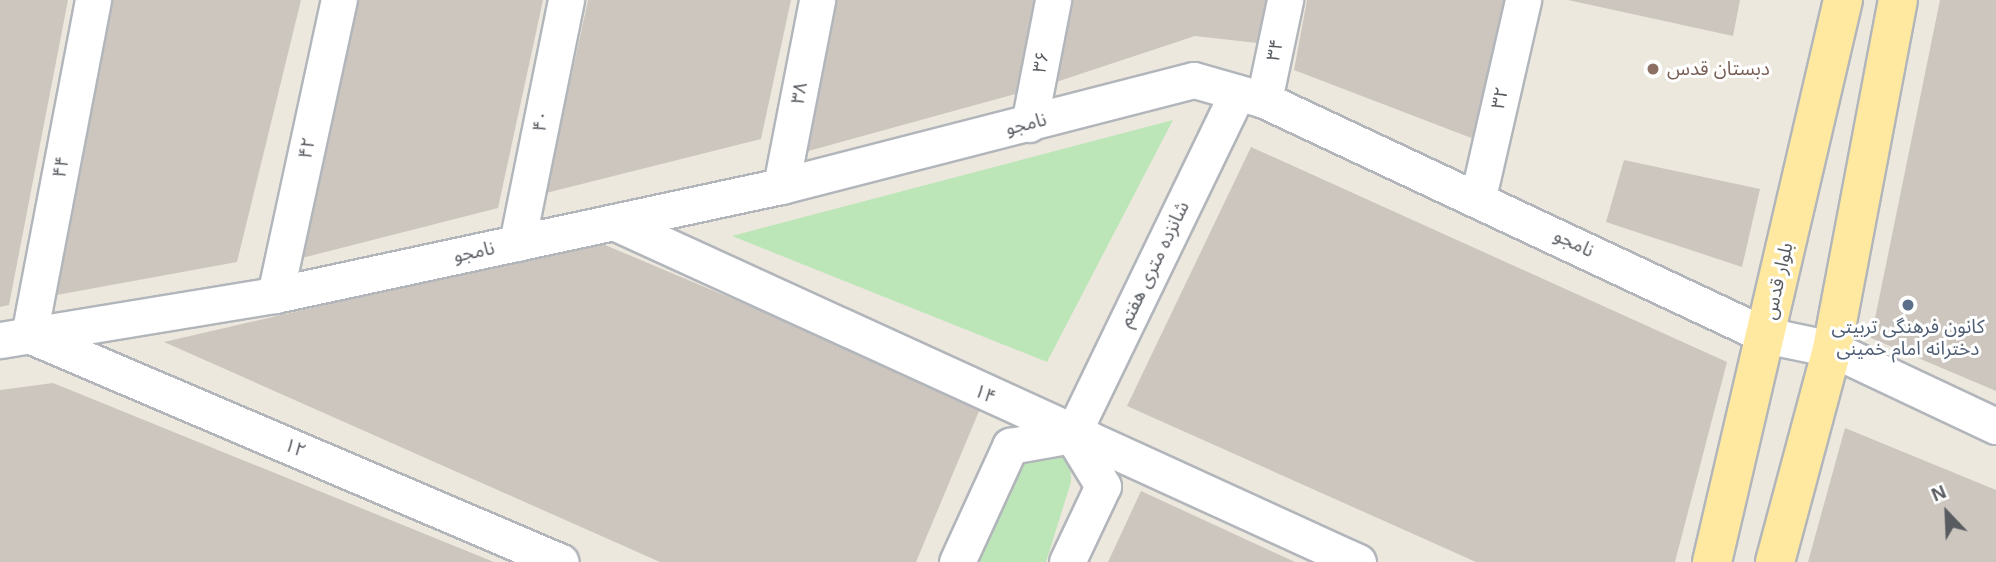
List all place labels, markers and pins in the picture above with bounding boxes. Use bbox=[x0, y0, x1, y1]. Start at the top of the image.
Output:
place label: دبستان قدس bbox=[1667, 58, 1770, 80]
marker: دبستان قدس bbox=[1645, 61, 1661, 77]
marker: کانون فرهنگی تربیتی دخترانه امام خمینی bbox=[1900, 297, 1916, 313]
place label: کانون فرهنگی تربیتی دخترانه امام خمینی bbox=[1831, 316, 1985, 360]

